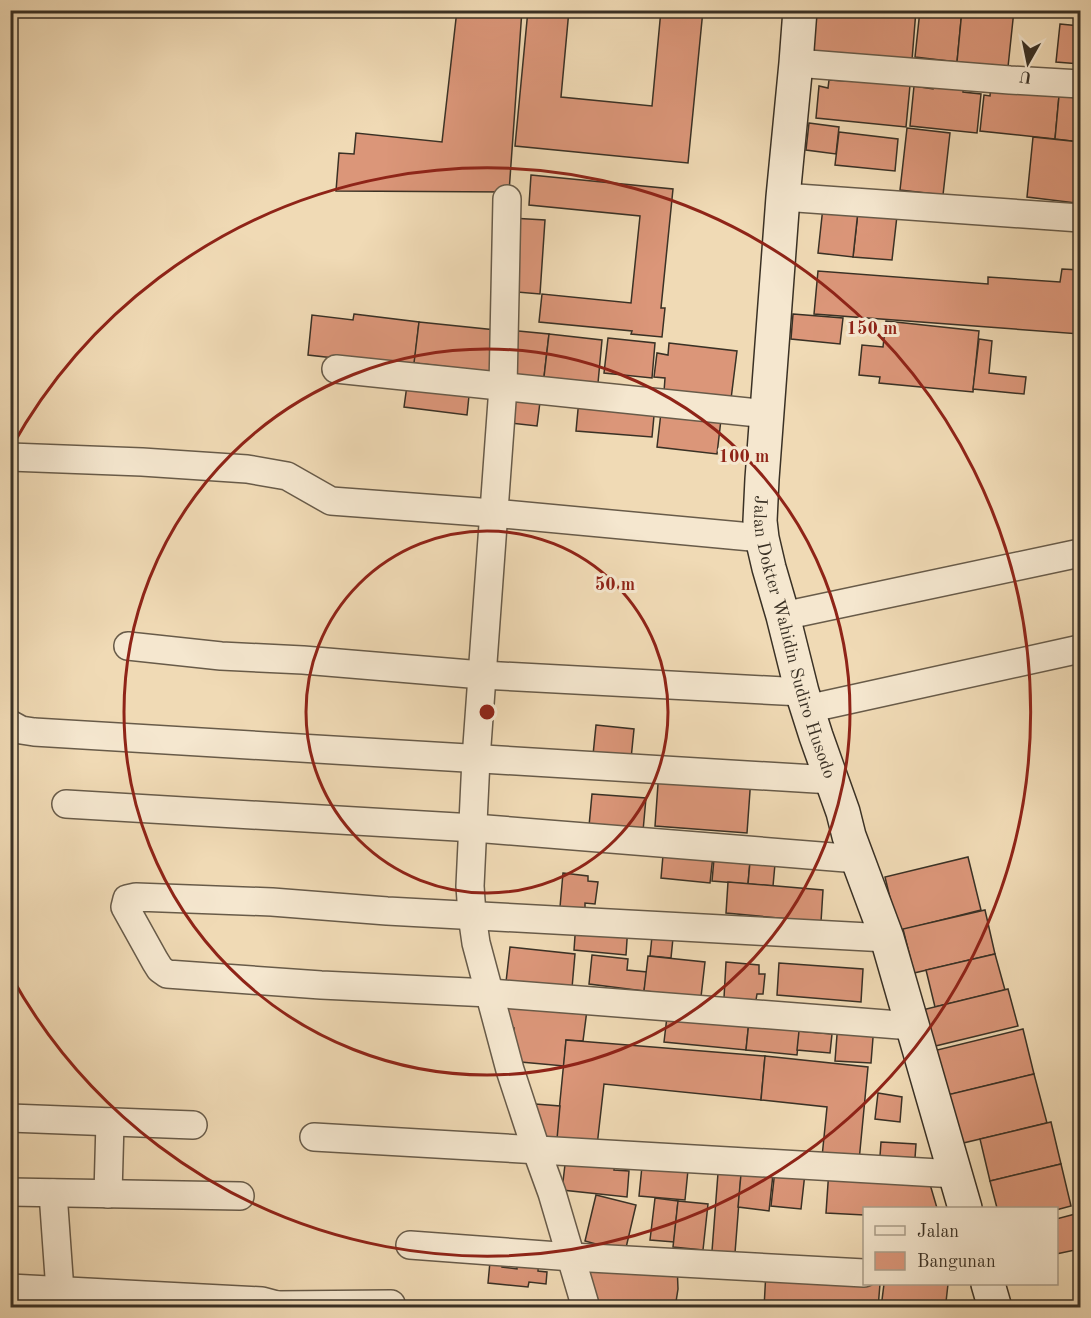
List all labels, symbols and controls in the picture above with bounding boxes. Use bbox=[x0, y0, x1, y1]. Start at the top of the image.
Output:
north arrow bbox=[998, 33, 1058, 93]
text: U bbox=[1018, 67, 1033, 85]
text: 150 m bbox=[847, 320, 897, 338]
text: 100 m bbox=[719, 448, 769, 466]
street label: Jalan Dokter Wahidin Sudiro Husodo bbox=[750, 495, 838, 781]
text: 50 m bbox=[595, 576, 635, 594]
centre of rings bbox=[477, 702, 497, 722]
legend bbox=[863, 1207, 1058, 1285]
text: Jalan bbox=[917, 1223, 959, 1241]
text: Bangunan bbox=[917, 1253, 996, 1271]

